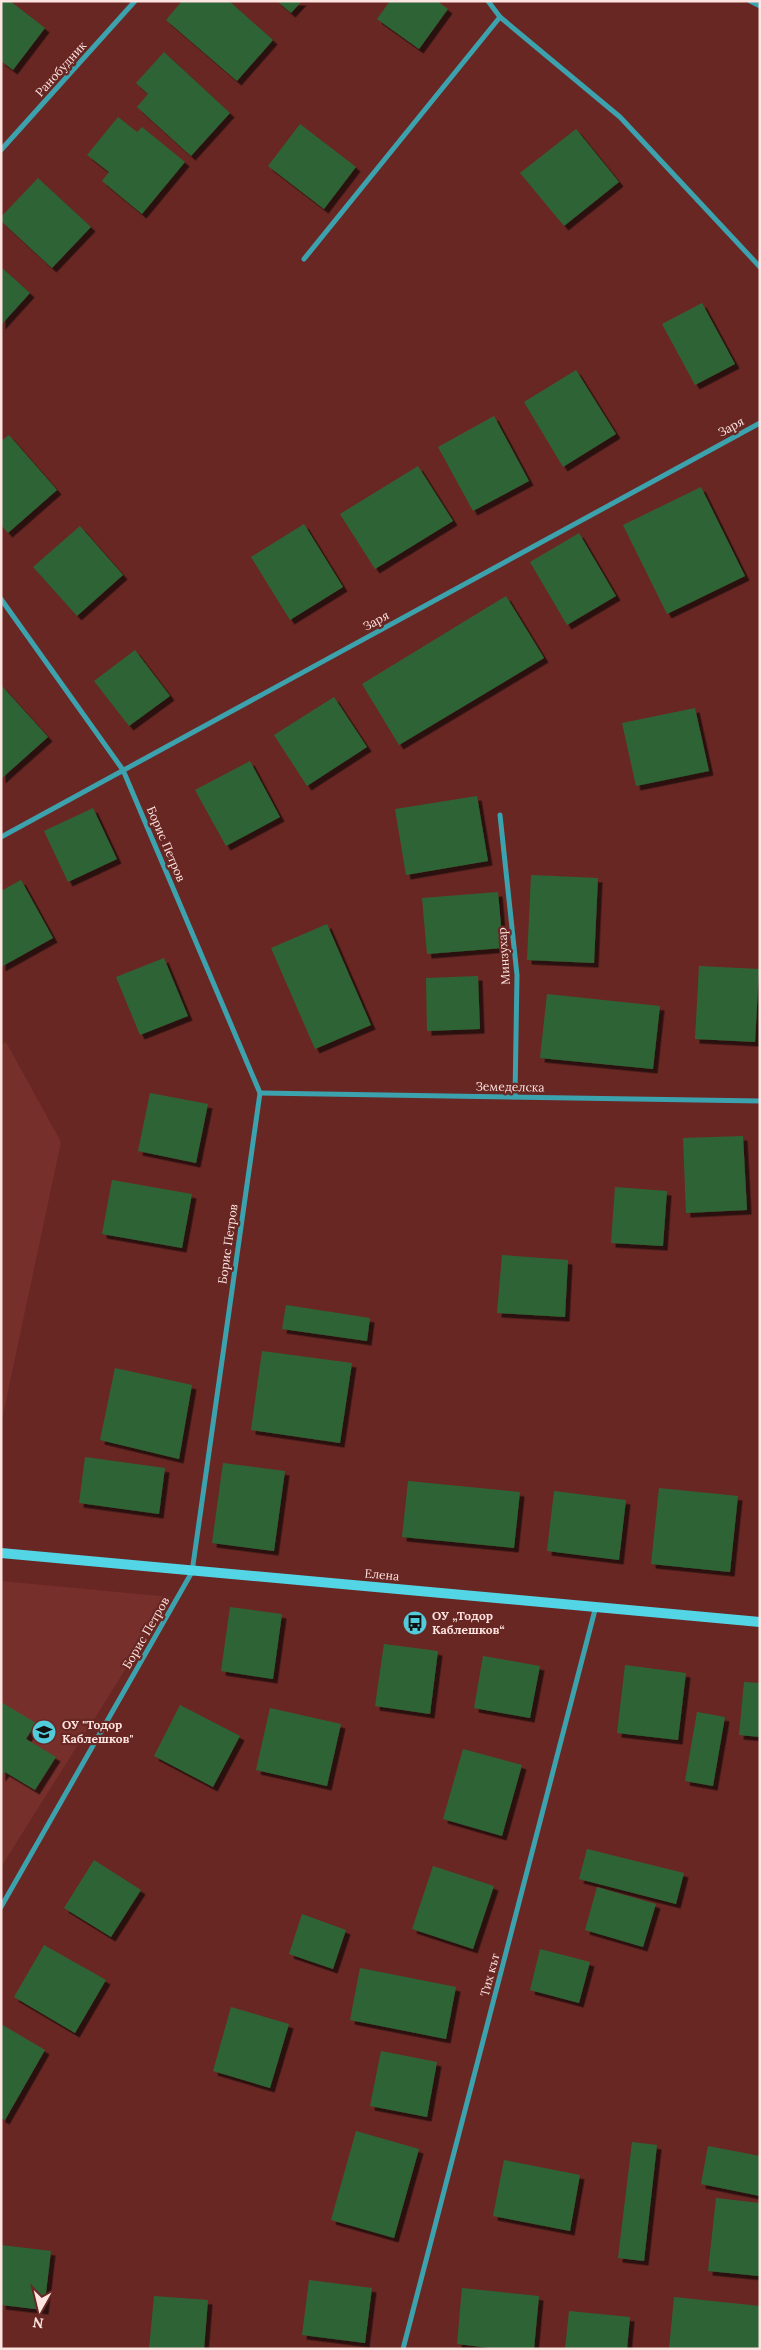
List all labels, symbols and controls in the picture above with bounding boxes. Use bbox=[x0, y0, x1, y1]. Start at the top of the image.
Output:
street label: Ранобудник bbox=[32, 38, 90, 99]
street label: Заря bbox=[715, 413, 746, 440]
street label: Заря bbox=[360, 607, 391, 634]
street label: Борис Петров bbox=[144, 804, 189, 884]
street label: Минзухар bbox=[494, 927, 513, 985]
street label: Земеделска bbox=[475, 1078, 545, 1095]
street label: Борис Петров bbox=[214, 1203, 241, 1285]
street label: Елена bbox=[364, 1566, 400, 1583]
street label: Борис Петров bbox=[119, 1594, 172, 1671]
place label: ОУ „Тодор Каблешков“ bbox=[432, 1608, 505, 1637]
bus stop icon: ОУ „Тодор Каблешков“ bbox=[402, 1610, 428, 1636]
place label: ОУ "Тодор Каблешков" bbox=[62, 1717, 133, 1746]
school or university icon: ОУ "Тодор Каблешков" bbox=[31, 1719, 57, 1745]
street label: Тих кът bbox=[477, 1952, 502, 1998]
north arrow bbox=[15, 2285, 65, 2335]
text: N bbox=[31, 2313, 45, 2333]

